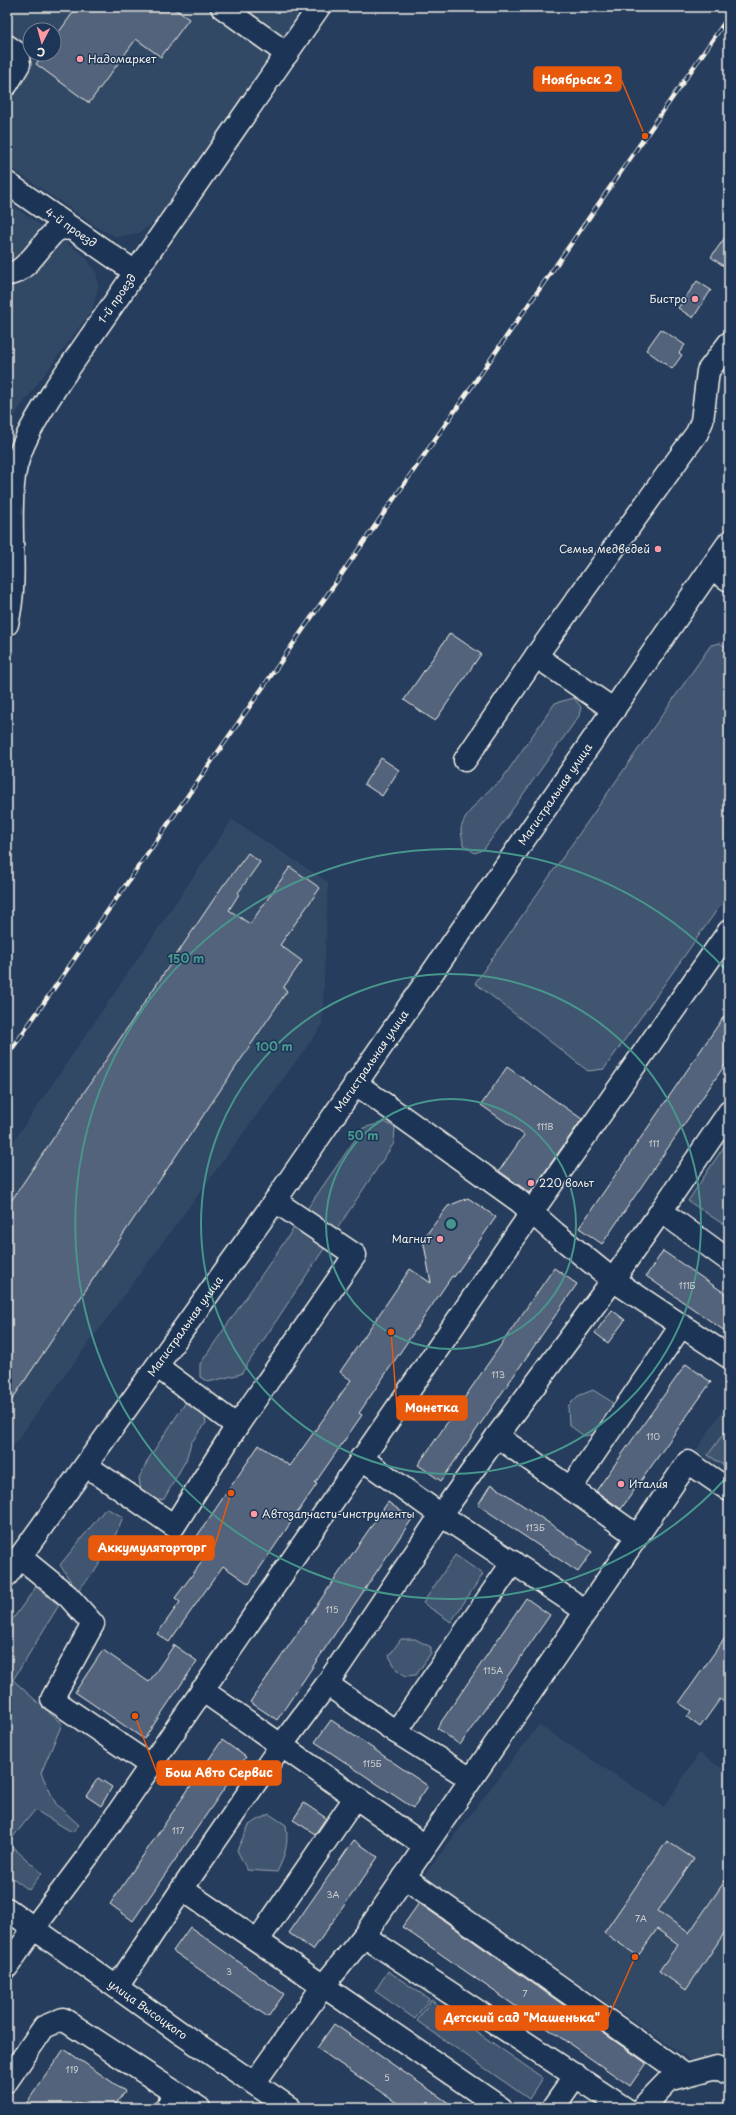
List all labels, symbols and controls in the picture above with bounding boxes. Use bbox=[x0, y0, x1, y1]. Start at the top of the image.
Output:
north arrow bbox=[22, 22, 62, 62]
text: С bbox=[36, 44, 46, 61]
place label: Надомаркет bbox=[88, 50, 157, 67]
marker: Надомаркет bbox=[75, 54, 85, 64]
callout: Ноябрьск 2 bbox=[534, 67, 621, 91]
text: Ноябрьск 2 bbox=[541, 70, 613, 88]
street label: 4-й проезд bbox=[42, 203, 101, 251]
street label: 1-й проезд bbox=[93, 270, 140, 327]
place label: Бистро bbox=[650, 290, 687, 307]
marker: Бистро bbox=[690, 294, 700, 304]
place label: Семья медведей bbox=[559, 540, 650, 557]
marker: Семья медведей bbox=[653, 544, 663, 554]
street label: Магистральная улица bbox=[514, 739, 596, 848]
text: 150 m bbox=[168, 949, 204, 967]
street label: Магистральная улица bbox=[330, 1006, 412, 1115]
text: 100 m bbox=[255, 1037, 293, 1055]
house number: 111В bbox=[537, 1119, 553, 1133]
text: 50 m bbox=[347, 1126, 379, 1144]
house number: 111 bbox=[649, 1136, 659, 1150]
place label: 220 вольт bbox=[539, 1174, 595, 1191]
marker: 220 вольт bbox=[526, 1178, 536, 1188]
centre of rings bbox=[444, 1217, 458, 1231]
place label: Магнит bbox=[392, 1230, 433, 1247]
marker: Магнит bbox=[435, 1234, 445, 1244]
street label: Магистральная улица bbox=[143, 1272, 227, 1380]
house number: 111Б bbox=[679, 1278, 696, 1292]
house number: 113 bbox=[491, 1367, 505, 1381]
callout: Монетка bbox=[397, 1396, 467, 1420]
text: Монетка bbox=[405, 1398, 460, 1416]
house number: 110 bbox=[646, 1429, 660, 1443]
place label: Италия bbox=[629, 1475, 668, 1492]
marker: Италия bbox=[616, 1479, 626, 1489]
place label: Автозапчасти-инструменты bbox=[262, 1505, 415, 1522]
marker: Автозапчасти-инструменты bbox=[249, 1509, 259, 1519]
house number: 113Б bbox=[525, 1520, 545, 1534]
callout: Аккумуляторторг bbox=[89, 1536, 214, 1560]
text: Аккумуляторторг bbox=[98, 1538, 207, 1556]
house number: 115 bbox=[325, 1602, 339, 1616]
house number: 115А bbox=[483, 1663, 503, 1677]
house number: 115Б bbox=[362, 1756, 382, 1770]
callout: Бош Авто Сервис bbox=[157, 1761, 281, 1785]
text: Бош Авто Сервис bbox=[165, 1763, 273, 1781]
house number: 117 bbox=[172, 1823, 184, 1837]
house number: 3А bbox=[327, 1887, 340, 1901]
house number: 7А bbox=[635, 1911, 647, 1925]
house number: 3 bbox=[226, 1964, 232, 1978]
street label: улица Высоцкого bbox=[105, 1975, 191, 2043]
house number: 7 bbox=[522, 1986, 528, 2000]
callout: Детский сад "Машенька" bbox=[436, 2006, 608, 2030]
text: Детский сад "Машенька" bbox=[443, 2008, 600, 2026]
house number: 119 bbox=[66, 2062, 78, 2076]
house number: 5 bbox=[384, 2070, 390, 2084]

